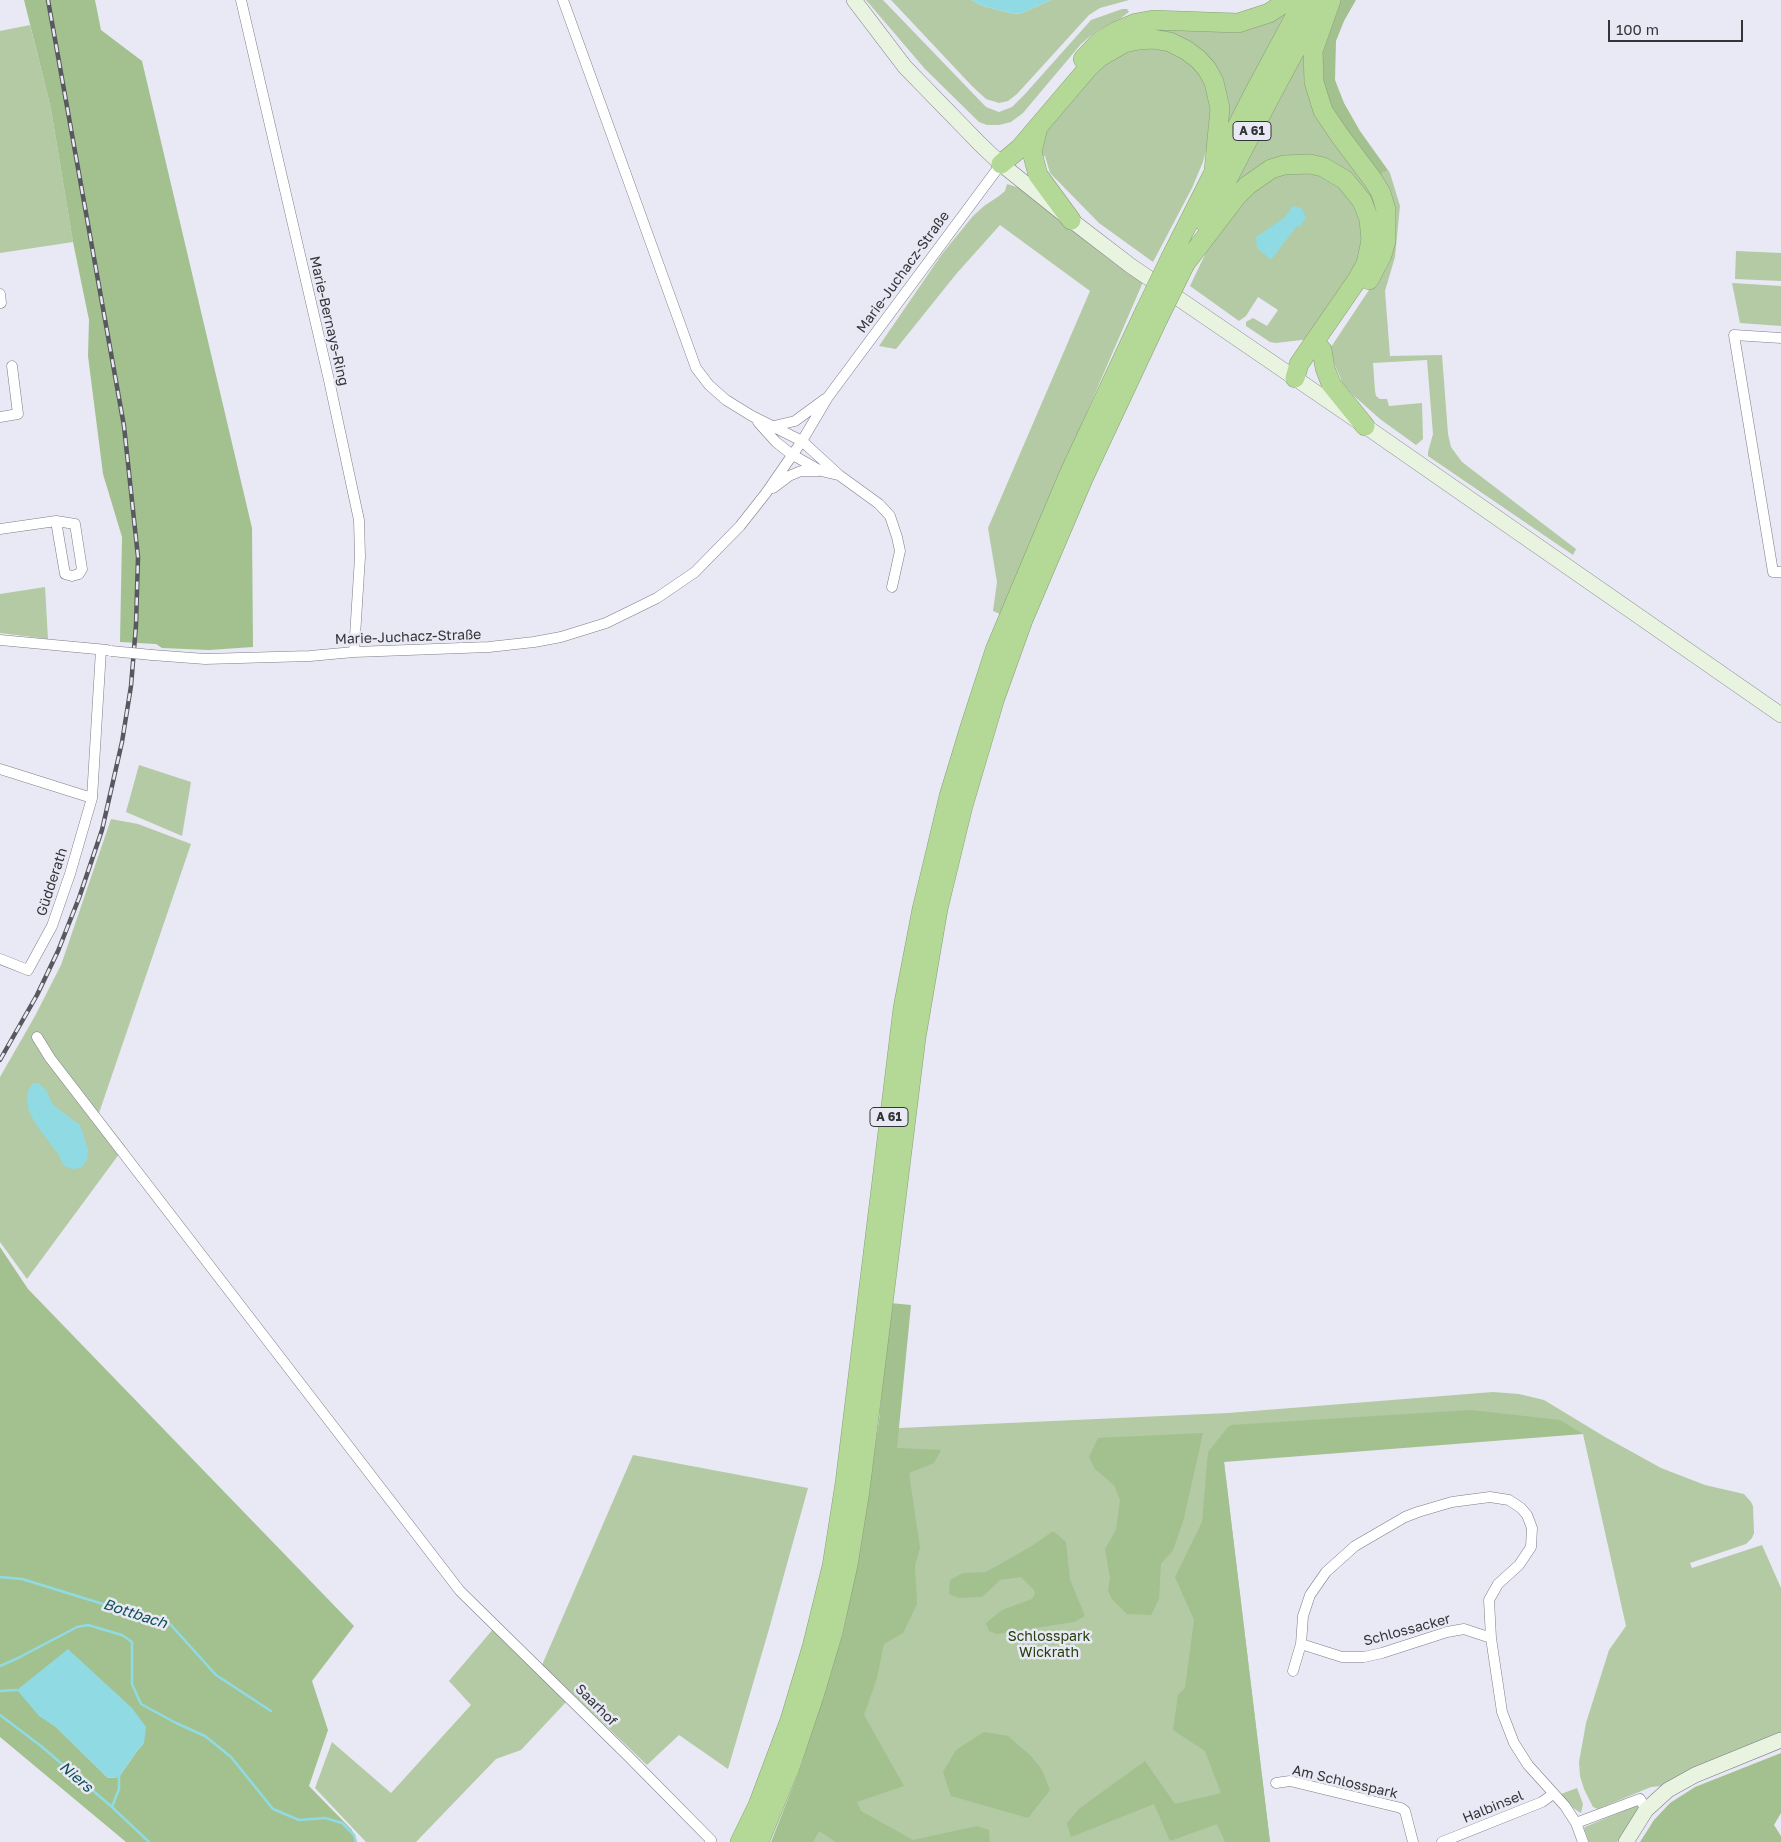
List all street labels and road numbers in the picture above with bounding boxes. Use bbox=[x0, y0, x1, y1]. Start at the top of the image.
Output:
road number: A 61 bbox=[1233, 122, 1271, 140]
street label: Marie-Juchacz-Straße bbox=[853, 208, 953, 336]
street label: Marie-Bernays-Ring bbox=[306, 254, 352, 388]
street label: Marie-Juchacz-Straße bbox=[334, 626, 482, 648]
street label: Güdderath bbox=[33, 846, 71, 918]
road number: A 61 bbox=[870, 1108, 908, 1126]
street label: Schlossacker bbox=[1362, 1610, 1452, 1650]
street label: Saarhof bbox=[572, 1681, 620, 1729]
street label: Am Schlosspark bbox=[1291, 1762, 1399, 1802]
street label: Halbinsel bbox=[1460, 1787, 1526, 1827]

